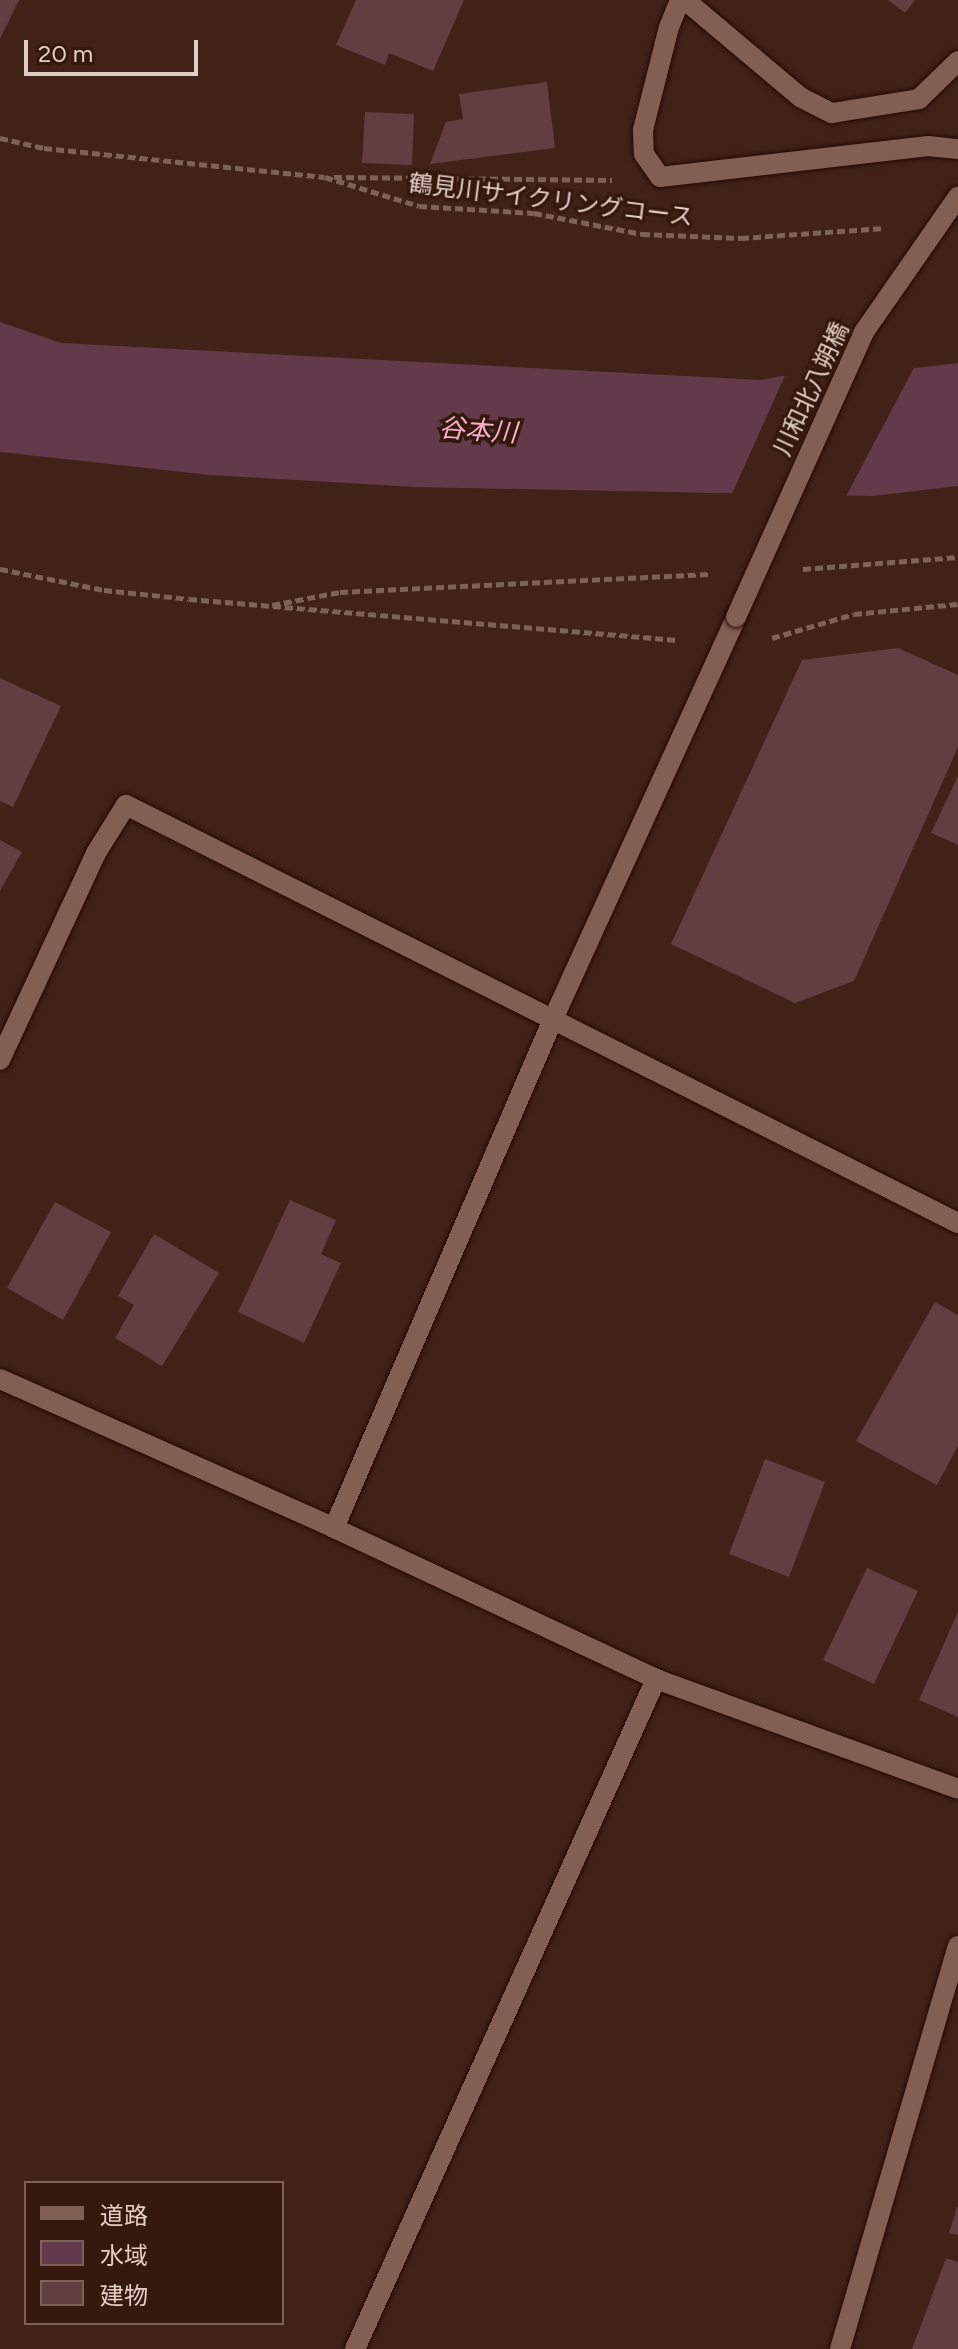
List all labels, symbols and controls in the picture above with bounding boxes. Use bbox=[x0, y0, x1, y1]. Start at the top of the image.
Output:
scale bar bbox=[28, 24, 202, 74]
text: 20 m bbox=[38, 39, 93, 68]
street label: 鶴見川サイクリングコース bbox=[406, 168, 696, 232]
street label: 川和北八朔橋 bbox=[768, 318, 854, 460]
water label: 谷本川 bbox=[438, 413, 518, 449]
legend bbox=[24, 2181, 284, 2325]
text: 道路 bbox=[100, 2201, 148, 2230]
text: 水域 bbox=[100, 2241, 148, 2270]
text: 建物 bbox=[100, 2281, 148, 2310]

